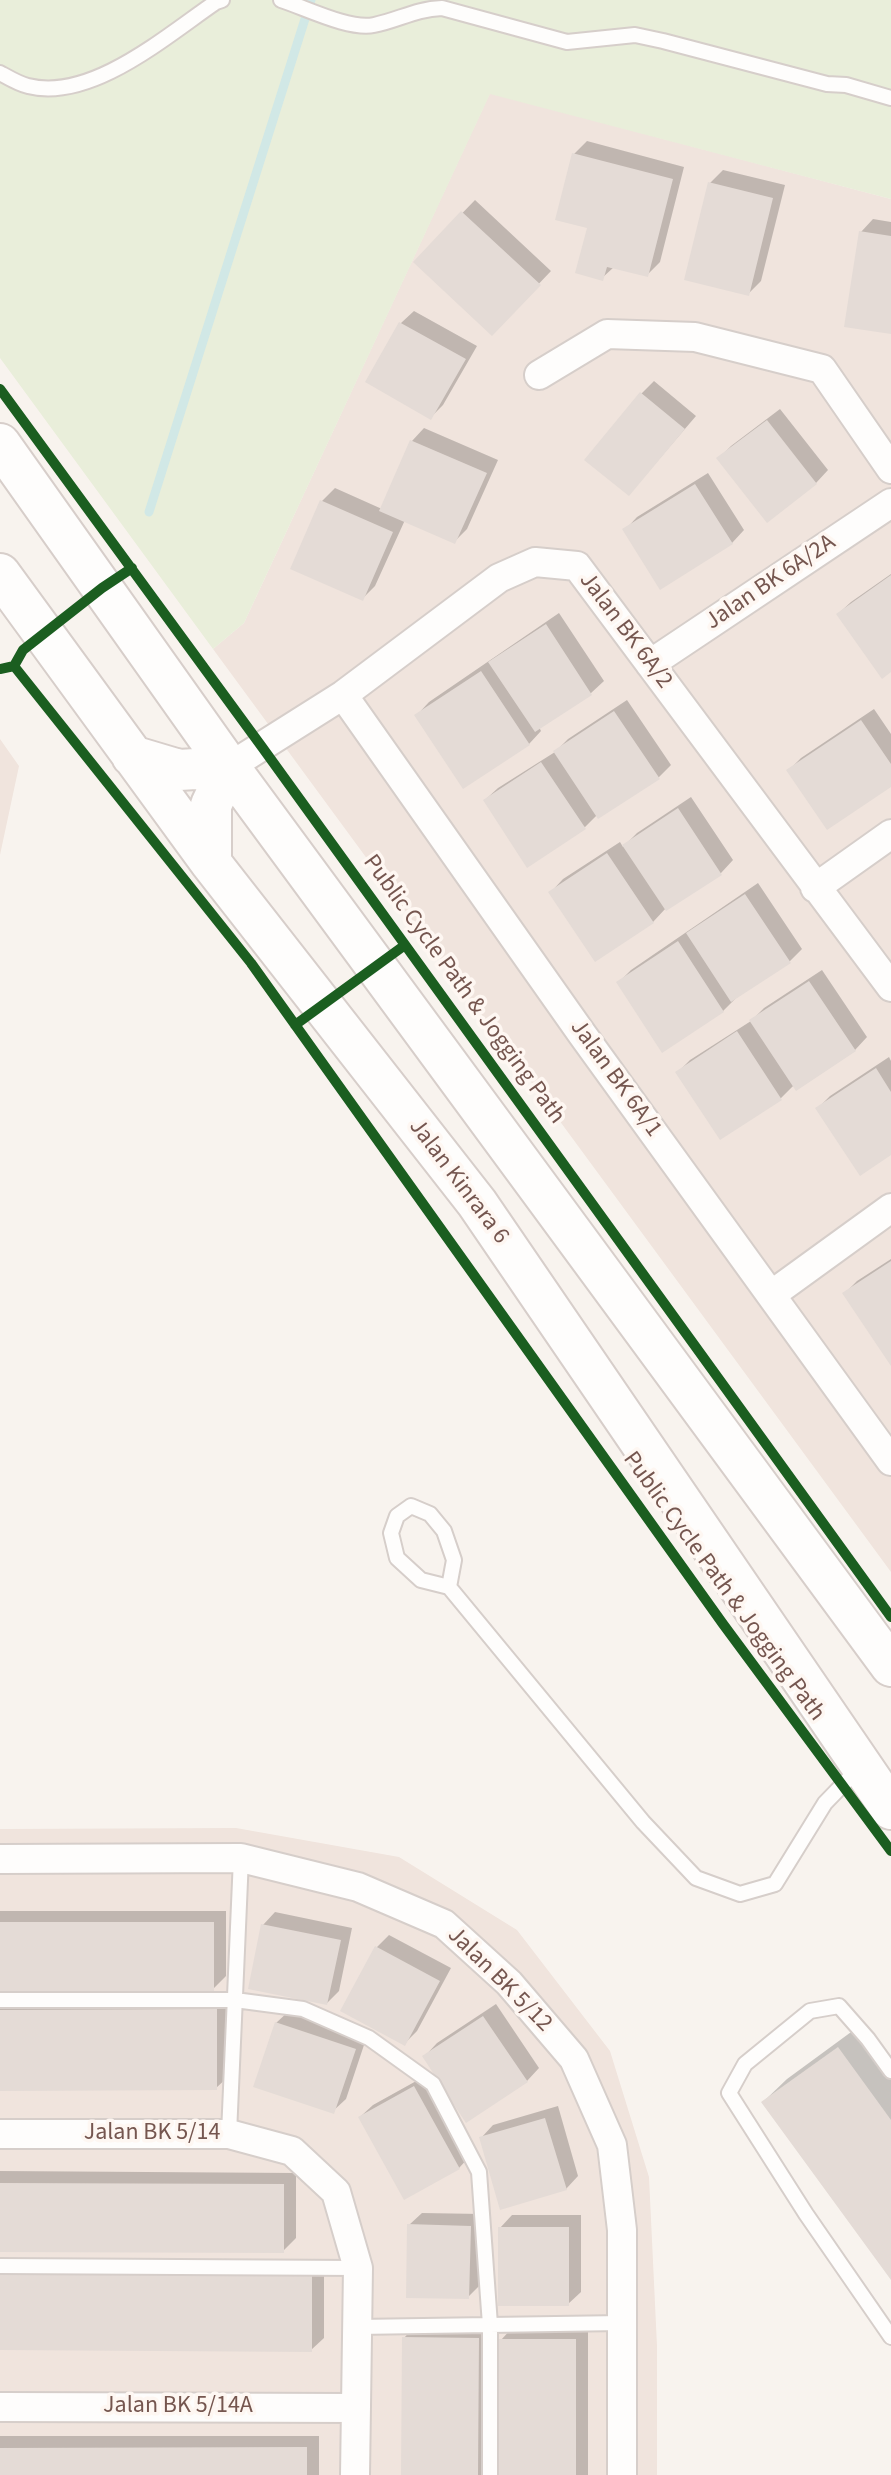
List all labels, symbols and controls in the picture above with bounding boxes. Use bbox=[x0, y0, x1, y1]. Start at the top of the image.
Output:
street label: Jalan BK 6A/2A bbox=[700, 529, 842, 637]
street label: Jalan BK 6A/2 bbox=[572, 567, 678, 695]
street label: Public Cycle Path & Jogging Path bbox=[356, 850, 570, 1130]
street label: Jalan BK 6A/1 bbox=[563, 1015, 667, 1143]
street label: Jalan Kinrara 6 bbox=[402, 1114, 514, 1250]
street label: Public Cycle Path & Jogging Path bbox=[616, 1447, 830, 1727]
street label: Jalan BK 5/12 bbox=[440, 1921, 558, 2039]
street label: Jalan BK 5/14 bbox=[84, 2120, 220, 2148]
street label: Jalan BK 5/14A bbox=[103, 2393, 253, 2421]

